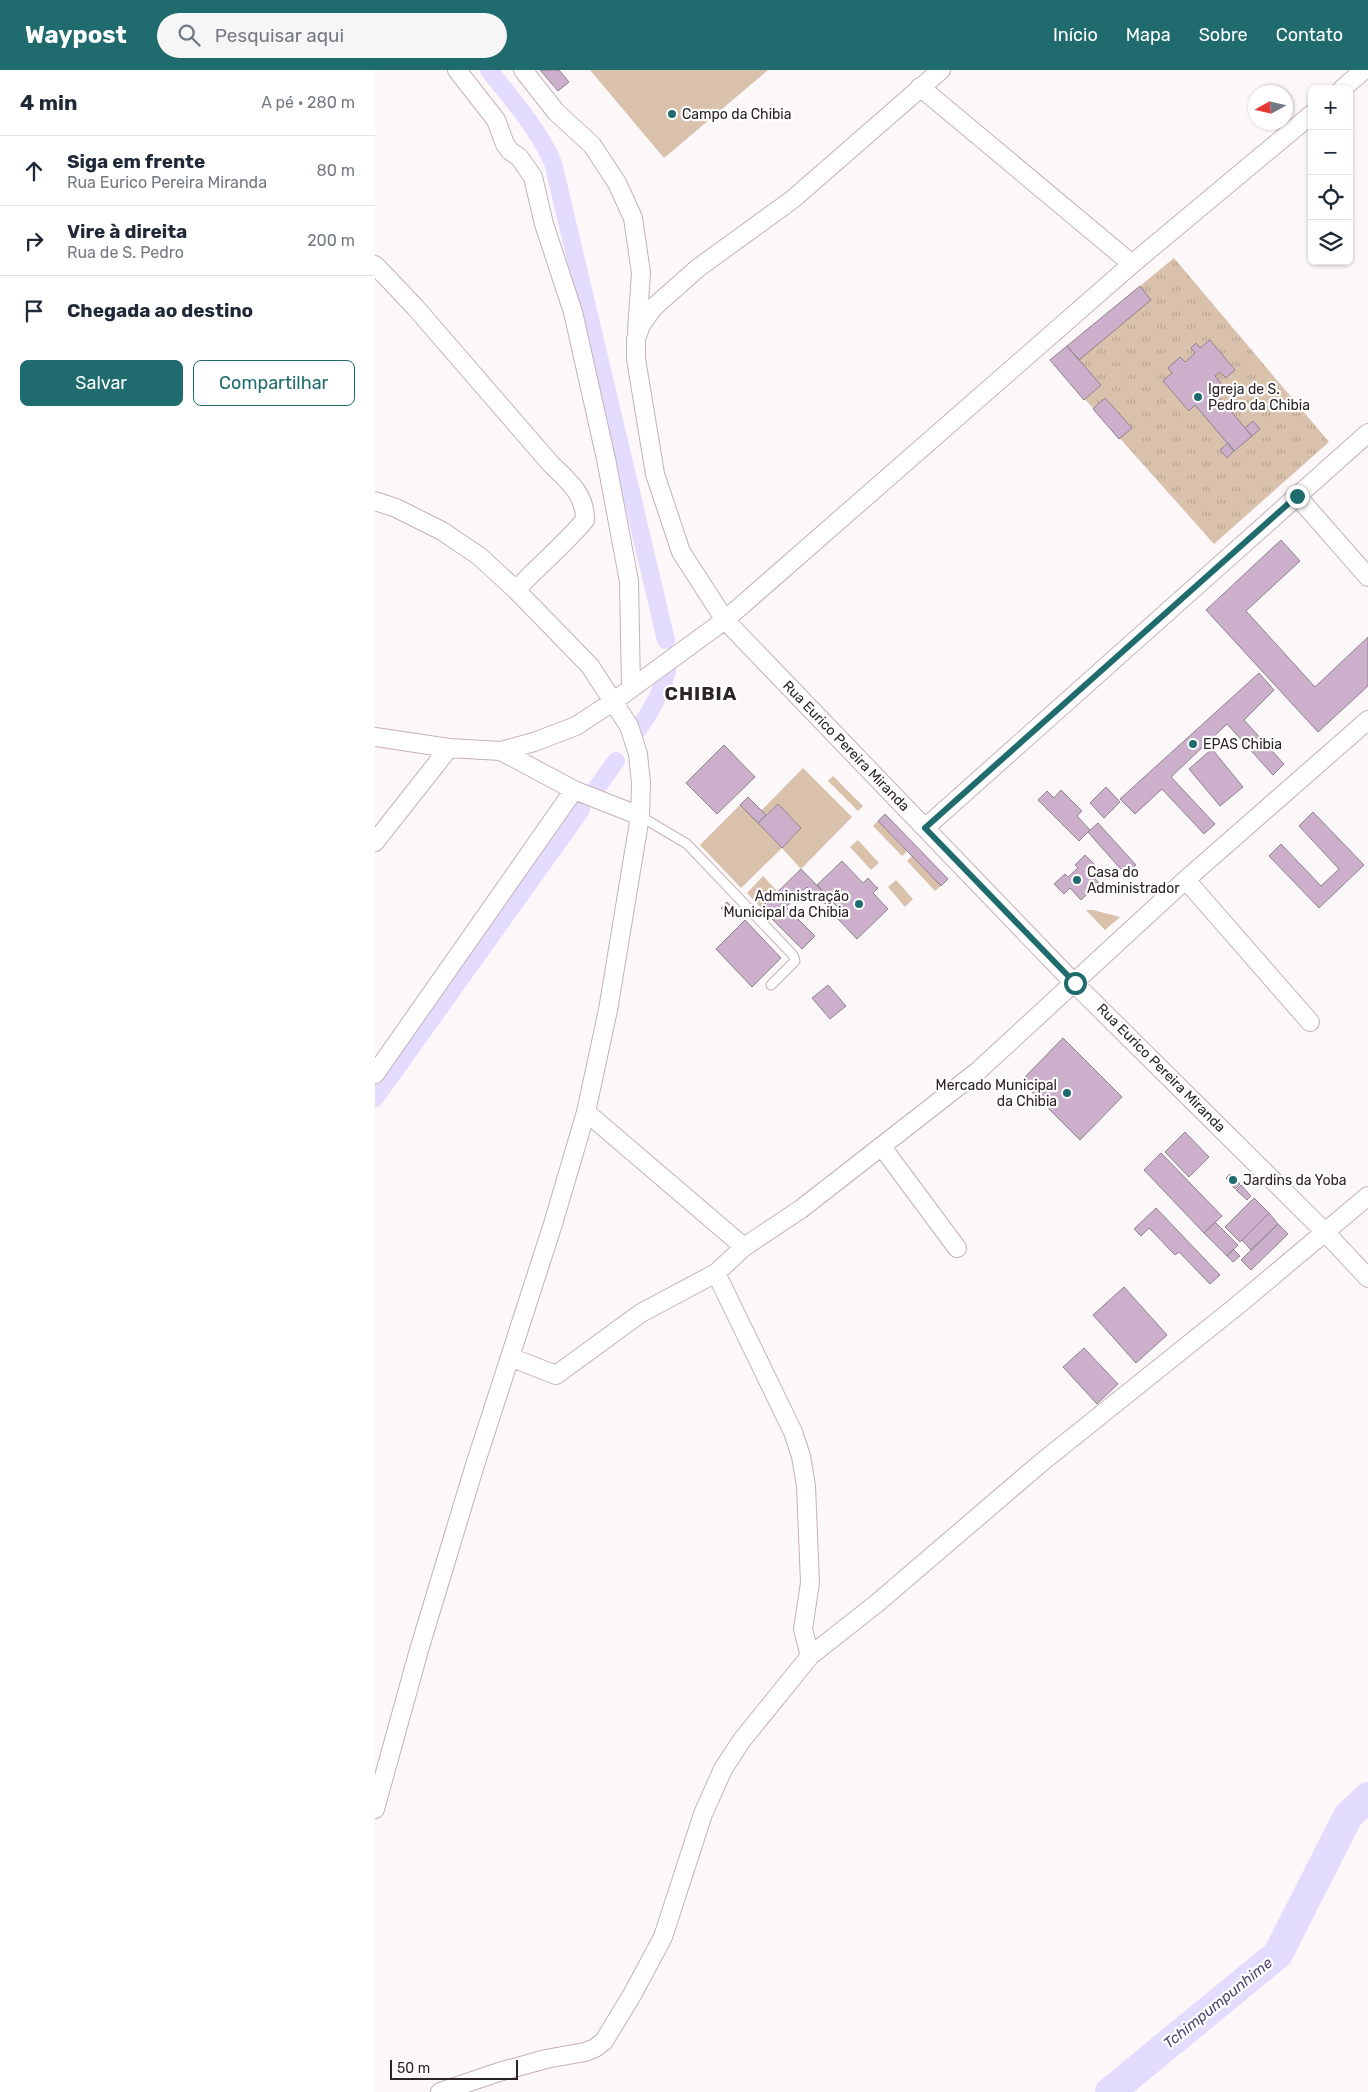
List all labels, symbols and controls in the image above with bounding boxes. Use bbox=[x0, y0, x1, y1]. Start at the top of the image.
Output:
search box bbox=[157, 13, 507, 58]
text: Waypost bbox=[25, 21, 127, 49]
icon: search bbox=[175, 21, 203, 49]
text: Pesquisar aqui bbox=[215, 24, 344, 47]
text: Início bbox=[1053, 24, 1098, 46]
text: Mapa bbox=[1126, 24, 1171, 46]
text: Sobre bbox=[1199, 24, 1248, 46]
text: Contato bbox=[1276, 24, 1343, 46]
north arrow bbox=[1248, 85, 1293, 130]
map controls bbox=[1308, 85, 1353, 265]
button: + bbox=[1308, 85, 1353, 130]
text: 4 min bbox=[20, 90, 78, 115]
text: A pé · 280 m bbox=[261, 93, 355, 112]
place label: Campo da Chibia bbox=[682, 106, 791, 123]
marker: Campo da Chibia bbox=[666, 108, 678, 120]
button: − bbox=[1308, 130, 1353, 175]
text: Siga em frente bbox=[67, 150, 205, 173]
icon: ahead bbox=[20, 157, 48, 185]
text: 80 m bbox=[317, 161, 355, 180]
text: Rua Eurico Pereira Miranda bbox=[67, 173, 267, 192]
button: locate bbox=[1308, 175, 1353, 220]
text: Vire à direita bbox=[67, 220, 187, 243]
button: layers bbox=[1308, 220, 1353, 265]
icon: right bbox=[20, 227, 48, 255]
text: 200 m bbox=[307, 231, 355, 250]
text: Rua de S. Pedro bbox=[67, 243, 184, 262]
icon: arrive bbox=[20, 297, 48, 325]
text: Chegada ao destino bbox=[67, 299, 253, 322]
button: Salvar bbox=[20, 360, 183, 406]
button: Compartilhar bbox=[193, 360, 355, 406]
place label: Igreja de S. Pedro da Chibia bbox=[1208, 381, 1310, 414]
marker: Igreja de S. Pedro da Chibia bbox=[1192, 391, 1204, 403]
route end bbox=[1286, 485, 1309, 508]
street label: Rua Eurico Pereira Miranda bbox=[779, 677, 913, 815]
district label: CHIBIA bbox=[665, 682, 737, 705]
place label: EPAS Chibia bbox=[1203, 736, 1282, 753]
marker: EPAS Chibia bbox=[1187, 738, 1199, 750]
place label: Casa do Administrador bbox=[1087, 864, 1180, 897]
marker: Casa do Administrador bbox=[1071, 874, 1083, 886]
place label: Administração Municipal da Chibia bbox=[723, 888, 849, 921]
marker: Administração Municipal da Chibia bbox=[853, 898, 865, 910]
route start bbox=[1064, 972, 1087, 995]
street label: Rua Eurico Pereira Miranda bbox=[1093, 1000, 1229, 1136]
place label: Mercado Municipal da Chibia bbox=[936, 1077, 1057, 1110]
marker: Mercado Municipal da Chibia bbox=[1061, 1087, 1073, 1099]
place label: Jardins da Yoba bbox=[1243, 1172, 1347, 1189]
marker: Jardins da Yoba bbox=[1227, 1174, 1239, 1186]
water label: Tchimpumpunhime bbox=[1160, 1953, 1276, 2052]
scale bar bbox=[390, 2057, 517, 2080]
text: 50 m bbox=[397, 2060, 430, 2077]

